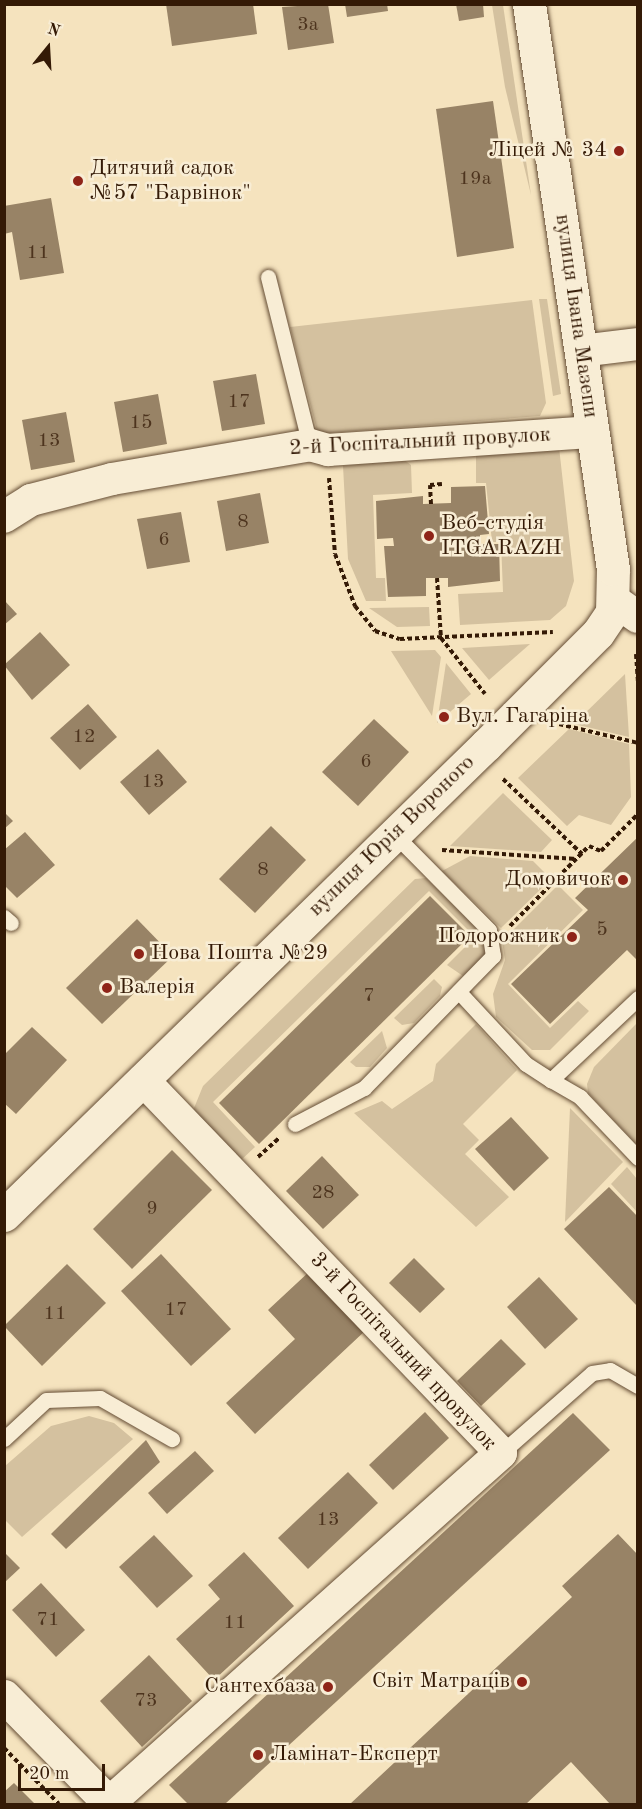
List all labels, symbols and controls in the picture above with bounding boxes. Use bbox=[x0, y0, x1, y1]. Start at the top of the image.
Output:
house number: 3а bbox=[297, 13, 319, 37]
north arrow bbox=[18, 18, 78, 78]
text: N bbox=[45, 21, 62, 40]
place label: Ліцей № 34 bbox=[489, 138, 607, 164]
marker: Ліцей № 34 bbox=[612, 144, 626, 158]
place label: Дитячий садок №57 "Барвінок" bbox=[90, 155, 251, 206]
house number: 19а bbox=[458, 167, 492, 191]
marker: Дитячий садок №57 "Барвінок" bbox=[71, 174, 85, 188]
street label: вулиця Івана Мазепи bbox=[549, 212, 603, 420]
house number: 11 bbox=[26, 241, 50, 265]
house number: 17 bbox=[227, 390, 251, 414]
house number: 15 bbox=[129, 411, 153, 435]
street label: 2-й Госпітальний провулок bbox=[289, 422, 551, 462]
house number: 13 bbox=[37, 429, 61, 453]
house number: 8 bbox=[237, 510, 249, 534]
place label: Веб-студія ITGARAZH bbox=[441, 510, 562, 562]
house number: 6 bbox=[158, 528, 170, 552]
marker: Веб-студія ITGARAZH bbox=[422, 529, 436, 543]
place label: Вул. Гагаріна bbox=[456, 704, 589, 730]
marker: Вул. Гагаріна bbox=[437, 710, 451, 724]
house number: 12 bbox=[72, 725, 96, 749]
street label: вулиця Юрія Вороного bbox=[303, 750, 481, 922]
house number: 6 bbox=[360, 750, 372, 774]
house number: 13 bbox=[141, 770, 165, 794]
house number: 8 bbox=[257, 858, 269, 882]
place label: Домовичок bbox=[505, 867, 611, 893]
marker: Домовичок bbox=[616, 873, 630, 887]
house number: 5 bbox=[596, 918, 608, 942]
place label: Подорожник bbox=[438, 924, 560, 950]
marker: Подорожник bbox=[565, 930, 579, 944]
place label: Нова Пошта №29 bbox=[151, 941, 328, 967]
marker: Нова Пошта №29 bbox=[132, 947, 146, 961]
place label: Валерія bbox=[119, 975, 195, 1001]
marker: Валерія bbox=[100, 981, 114, 995]
house number: 7 bbox=[363, 984, 375, 1008]
house number: 28 bbox=[311, 1181, 335, 1205]
house number: 9 bbox=[146, 1197, 158, 1221]
street label: 3-й Госпітальний провулок bbox=[304, 1247, 502, 1457]
house number: 17 bbox=[164, 1298, 188, 1322]
house number: 11 bbox=[43, 1302, 67, 1326]
house number: 13 bbox=[316, 1508, 340, 1532]
house number: 71 bbox=[36, 1608, 60, 1632]
house number: 11 bbox=[223, 1611, 247, 1635]
place label: Світ Матраців bbox=[372, 1669, 510, 1695]
place label: Сантехбаза bbox=[204, 1674, 316, 1700]
marker: Світ Матраців bbox=[515, 1675, 529, 1689]
marker: Сантехбаза bbox=[321, 1680, 335, 1694]
house number: 73 bbox=[134, 1689, 158, 1713]
place label: Ламінат-Експерт bbox=[270, 1742, 438, 1768]
marker: Ламінат-Експерт bbox=[251, 1748, 265, 1762]
scale bar bbox=[21, 1752, 108, 1790]
text: 20 m bbox=[29, 1765, 69, 1783]

